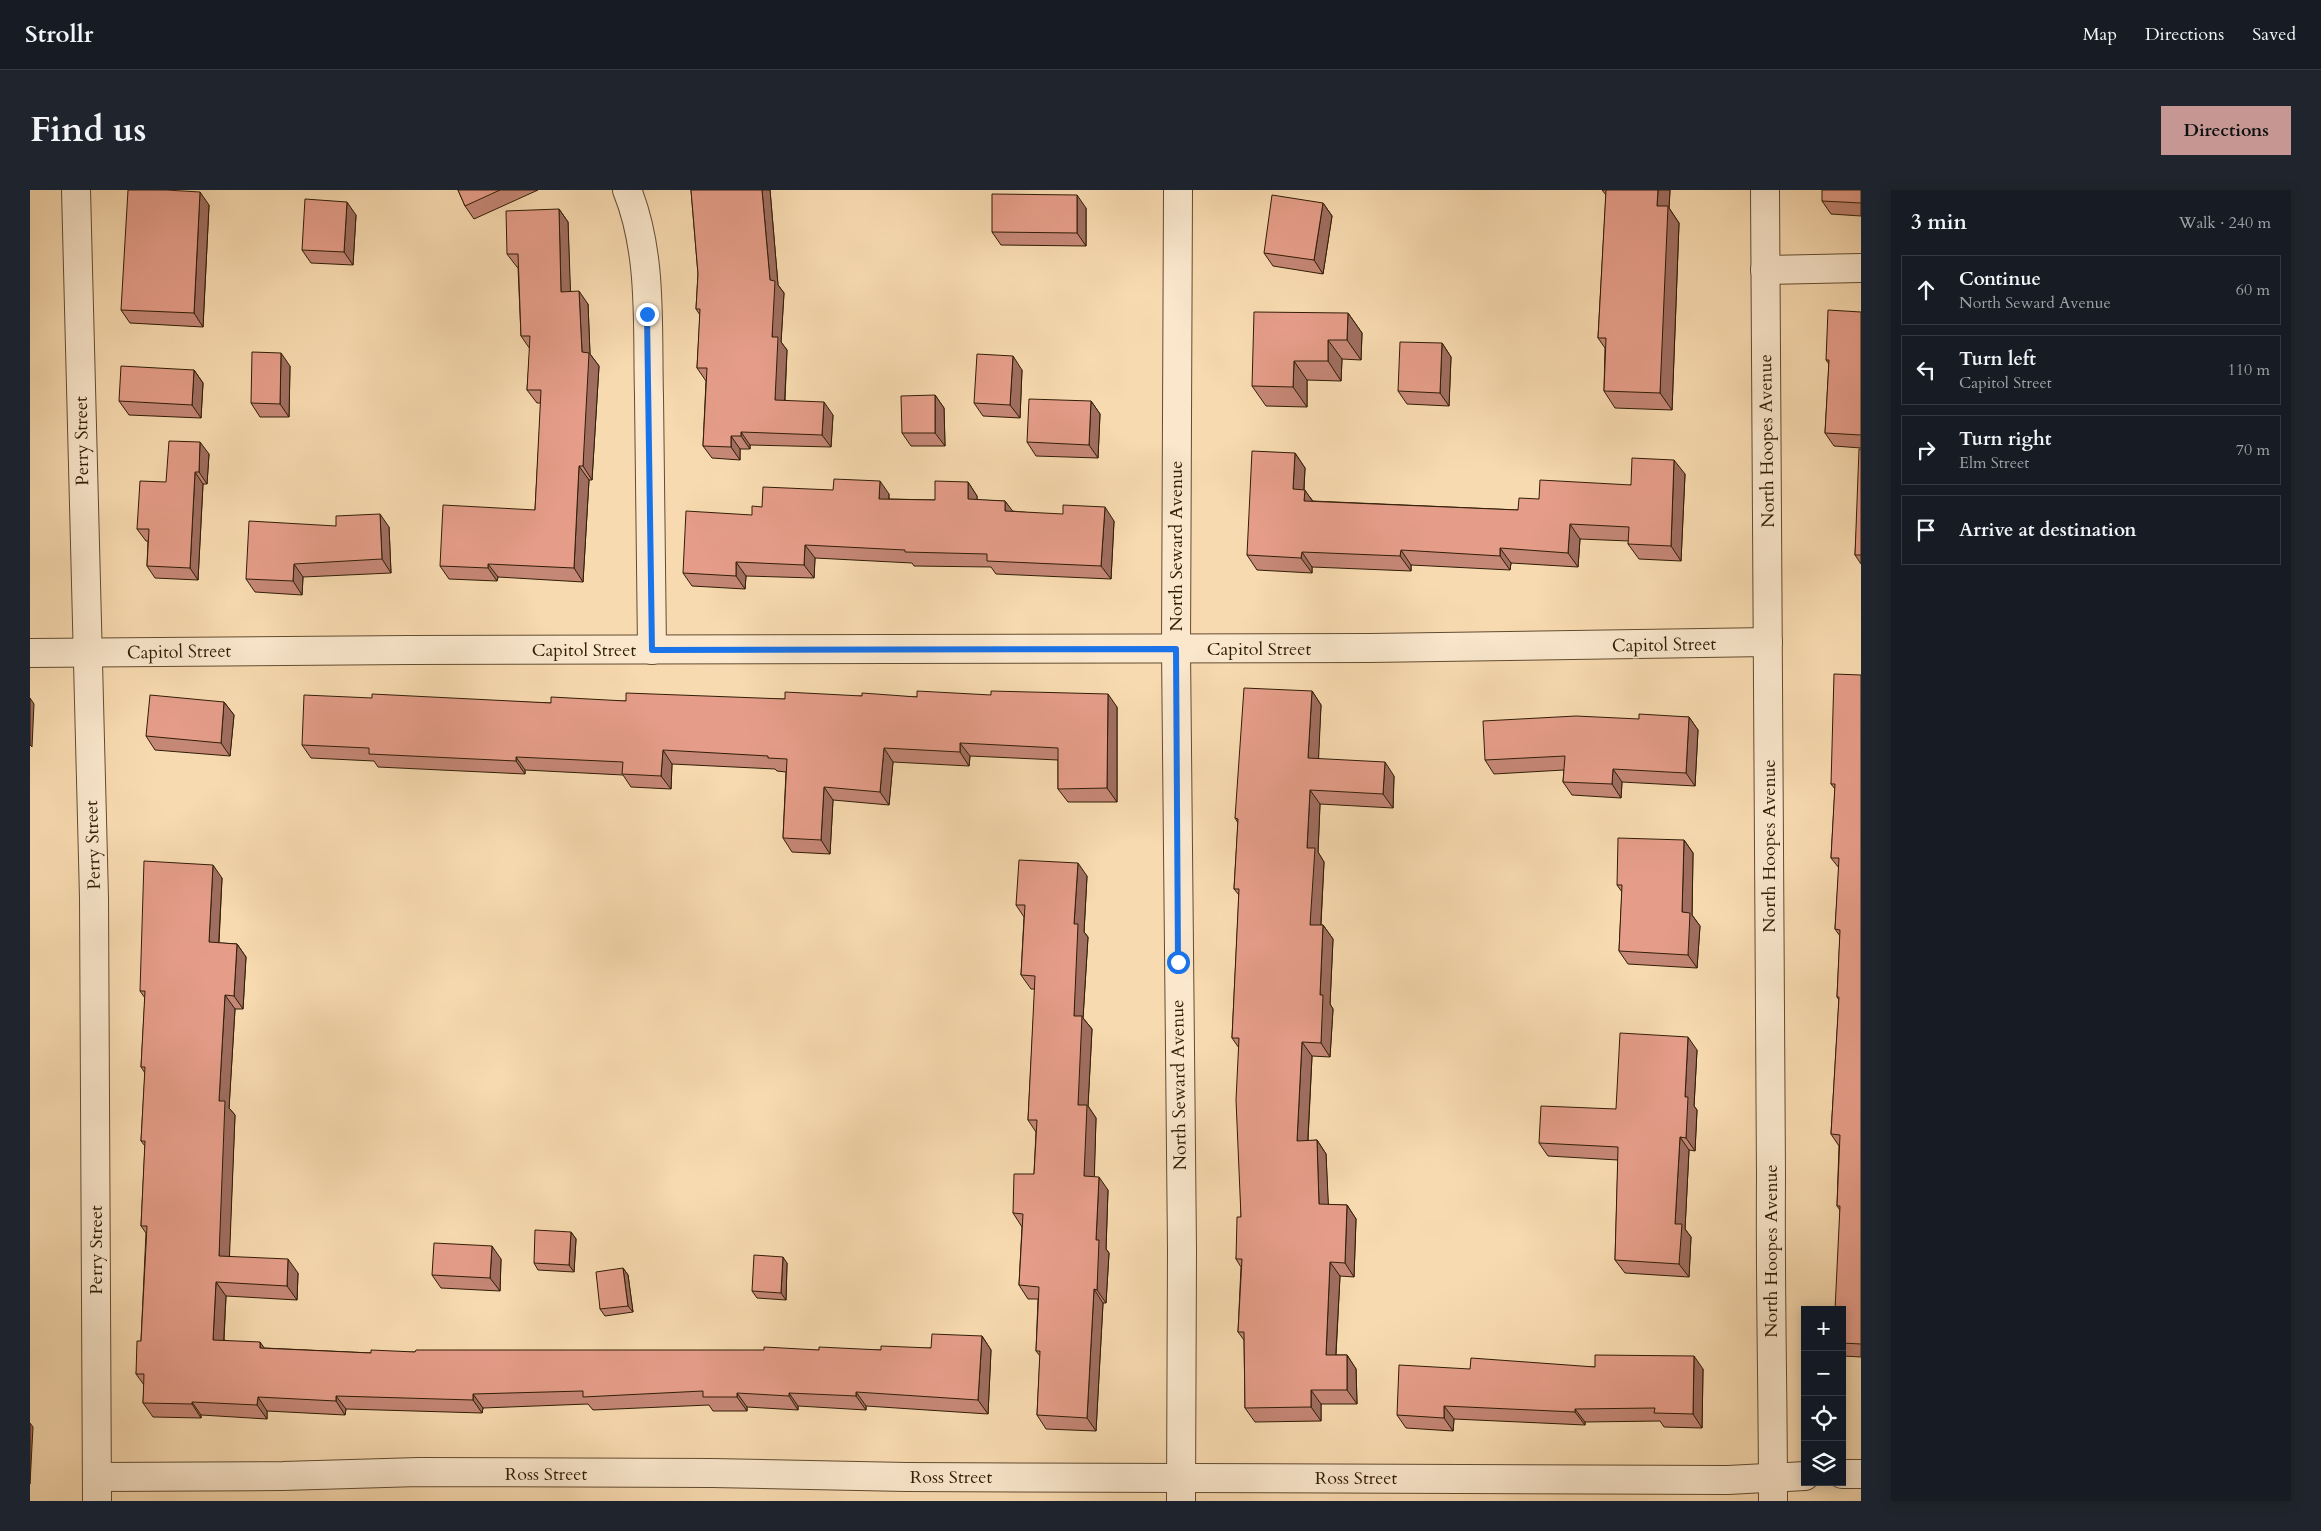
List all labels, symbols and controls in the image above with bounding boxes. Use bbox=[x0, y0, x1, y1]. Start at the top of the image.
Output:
text: Strollr bbox=[25, 18, 93, 51]
text: Map bbox=[2083, 22, 2117, 47]
text: Directions bbox=[2145, 22, 2224, 47]
text: Saved bbox=[2252, 22, 2296, 47]
text: Find us bbox=[30, 106, 146, 154]
button: Directions bbox=[2161, 106, 2291, 155]
text: 3 min bbox=[1911, 208, 1967, 237]
text: Walk · 240 m bbox=[2179, 212, 2271, 234]
text: Continue bbox=[1959, 266, 2041, 292]
icon: ahead bbox=[1912, 276, 1940, 304]
text: 60 m bbox=[2236, 279, 2270, 301]
text: North Seward Avenue bbox=[1959, 292, 2111, 314]
route end bbox=[636, 303, 659, 326]
text: Turn left bbox=[1959, 346, 2036, 372]
street label: North Hoopes Avenue bbox=[1753, 354, 1781, 528]
icon: left bbox=[1912, 356, 1940, 384]
text: 110 m bbox=[2228, 359, 2270, 381]
text: Capitol Street bbox=[1959, 372, 2052, 394]
street label: Perry Street bbox=[69, 396, 95, 486]
text: Turn right bbox=[1959, 426, 2051, 452]
icon: right bbox=[1912, 436, 1940, 464]
text: 70 m bbox=[2236, 439, 2270, 461]
text: Elm Street bbox=[1959, 452, 2029, 474]
street label: North Seward Avenue bbox=[1164, 461, 1189, 631]
icon: arrive bbox=[1912, 516, 1940, 544]
text: Arrive at destination bbox=[1959, 517, 2136, 543]
street label: Capitol Street bbox=[1612, 632, 1717, 658]
street label: Capitol Street bbox=[1207, 637, 1311, 662]
street label: Capitol Street bbox=[532, 638, 636, 663]
street label: Capitol Street bbox=[127, 639, 232, 665]
street label: North Hoopes Avenue bbox=[1757, 759, 1782, 933]
street label: Perry Street bbox=[79, 799, 107, 890]
route start bbox=[1167, 951, 1190, 974]
street label: North Seward Avenue bbox=[1165, 999, 1193, 1171]
street label: North Hoopes Avenue bbox=[1759, 1164, 1784, 1338]
street label: Perry Street bbox=[84, 1205, 109, 1295]
map controls bbox=[1801, 1306, 1846, 1486]
button: + bbox=[1801, 1306, 1846, 1351]
button: − bbox=[1801, 1351, 1846, 1396]
button: locate bbox=[1801, 1396, 1846, 1441]
button: layers bbox=[1801, 1441, 1846, 1486]
street label: Ross Street bbox=[505, 1462, 587, 1487]
street label: Ross Street bbox=[910, 1465, 992, 1490]
street label: Ross Street bbox=[1315, 1466, 1397, 1491]

